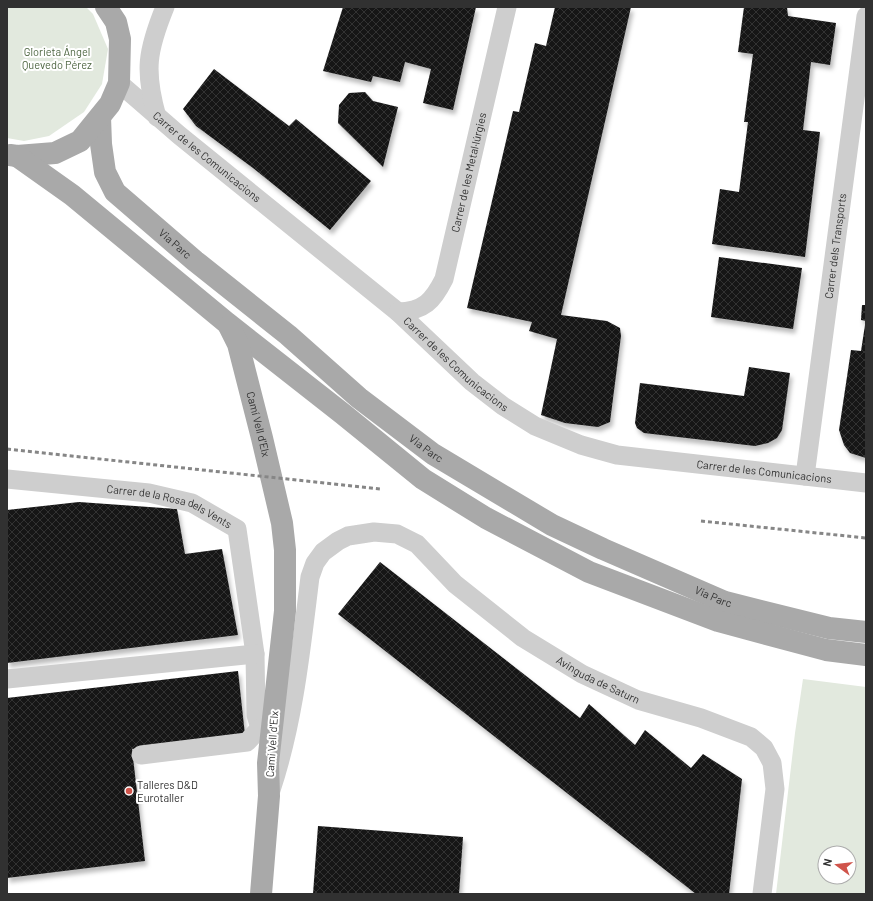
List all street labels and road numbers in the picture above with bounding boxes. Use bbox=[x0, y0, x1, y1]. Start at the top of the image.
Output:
street label: Carrer de les Comunicacions bbox=[151, 109, 264, 205]
street label: Carrer de les Metal·lúrgies bbox=[448, 111, 488, 233]
street label: Carrer dels Transports bbox=[822, 192, 848, 299]
street label: Via Parc bbox=[156, 226, 195, 261]
street label: Carrer de les Comunicacions bbox=[401, 314, 511, 414]
street label: Camí Vell d'Elx bbox=[244, 390, 273, 458]
street label: Via Parc bbox=[407, 431, 446, 465]
street label: Carrer de les Comunicacions bbox=[696, 457, 832, 485]
street label: Carrer de la Rosa dels Vents bbox=[106, 482, 234, 531]
street label: Via Parc bbox=[693, 583, 733, 609]
street label: Avinguda de Saturn bbox=[554, 653, 642, 706]
street label: Camí Vell d'Elx bbox=[263, 710, 280, 778]

